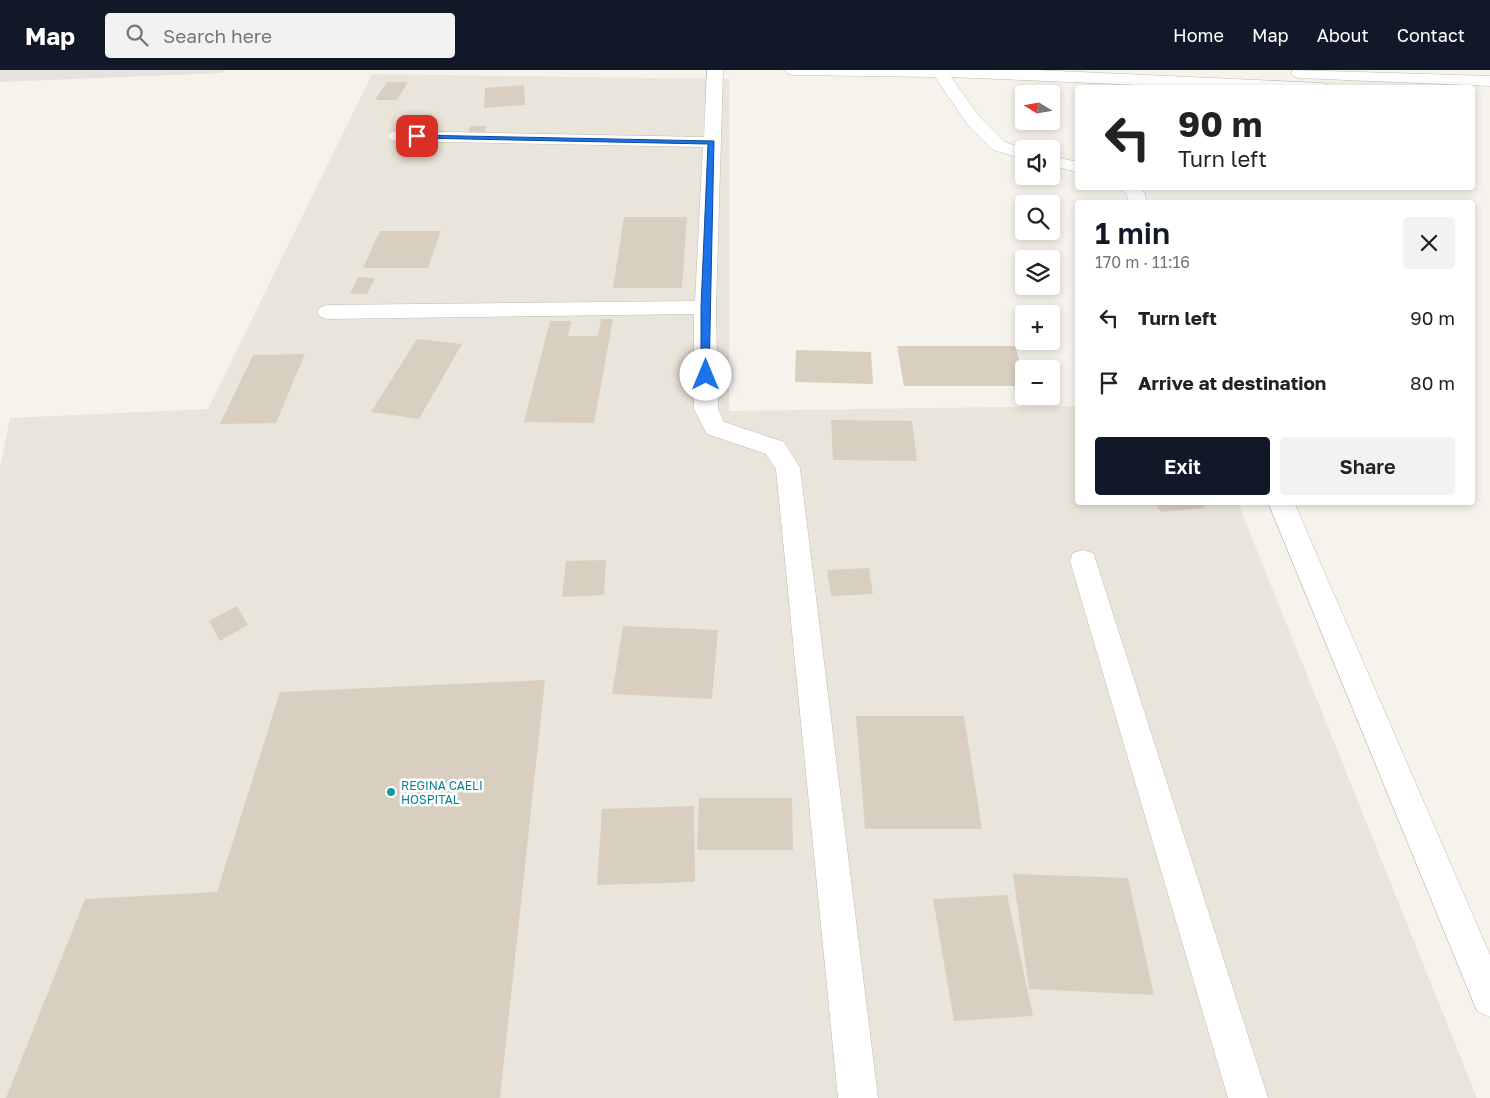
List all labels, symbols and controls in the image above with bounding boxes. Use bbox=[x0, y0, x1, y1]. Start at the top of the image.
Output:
search box bbox=[105, 13, 455, 58]
text: Map bbox=[25, 21, 75, 50]
icon: search bbox=[123, 21, 151, 49]
text: Search here bbox=[163, 24, 272, 47]
text: Home bbox=[1173, 24, 1224, 46]
text: Map bbox=[1252, 24, 1289, 46]
text: About bbox=[1317, 24, 1369, 46]
text: Contact bbox=[1397, 24, 1465, 46]
north arrow bbox=[1015, 85, 1060, 130]
map controls bbox=[1015, 85, 1060, 405]
text: 90 m bbox=[1178, 103, 1262, 145]
icon: left bbox=[1095, 105, 1160, 170]
pin bbox=[396, 115, 438, 157]
icon: arrive bbox=[403, 122, 431, 150]
button: sound bbox=[1015, 140, 1060, 185]
text: Turn left bbox=[1178, 145, 1267, 172]
button: search bbox=[1015, 195, 1060, 240]
text: 1 min bbox=[1095, 215, 1170, 251]
button: close bbox=[1403, 217, 1455, 269]
button: layers bbox=[1015, 250, 1060, 295]
text: 170 m · 11:16 bbox=[1095, 252, 1190, 272]
icon: left bbox=[1095, 304, 1123, 332]
button: + bbox=[1015, 305, 1060, 350]
text: Turn left bbox=[1138, 306, 1217, 329]
text: 90 m bbox=[1410, 306, 1455, 329]
position arrow bbox=[679, 348, 731, 400]
button: − bbox=[1015, 360, 1060, 405]
icon: arrive bbox=[1095, 369, 1123, 397]
text: Arrive at destination bbox=[1138, 371, 1326, 394]
text: 80 m bbox=[1410, 371, 1455, 394]
button: Exit bbox=[1095, 437, 1270, 495]
button: Share bbox=[1280, 437, 1455, 495]
place label: REGINA CAELI HOSPITAL bbox=[401, 778, 483, 807]
marker: REGINA CAELI HOSPITAL bbox=[385, 786, 397, 798]

